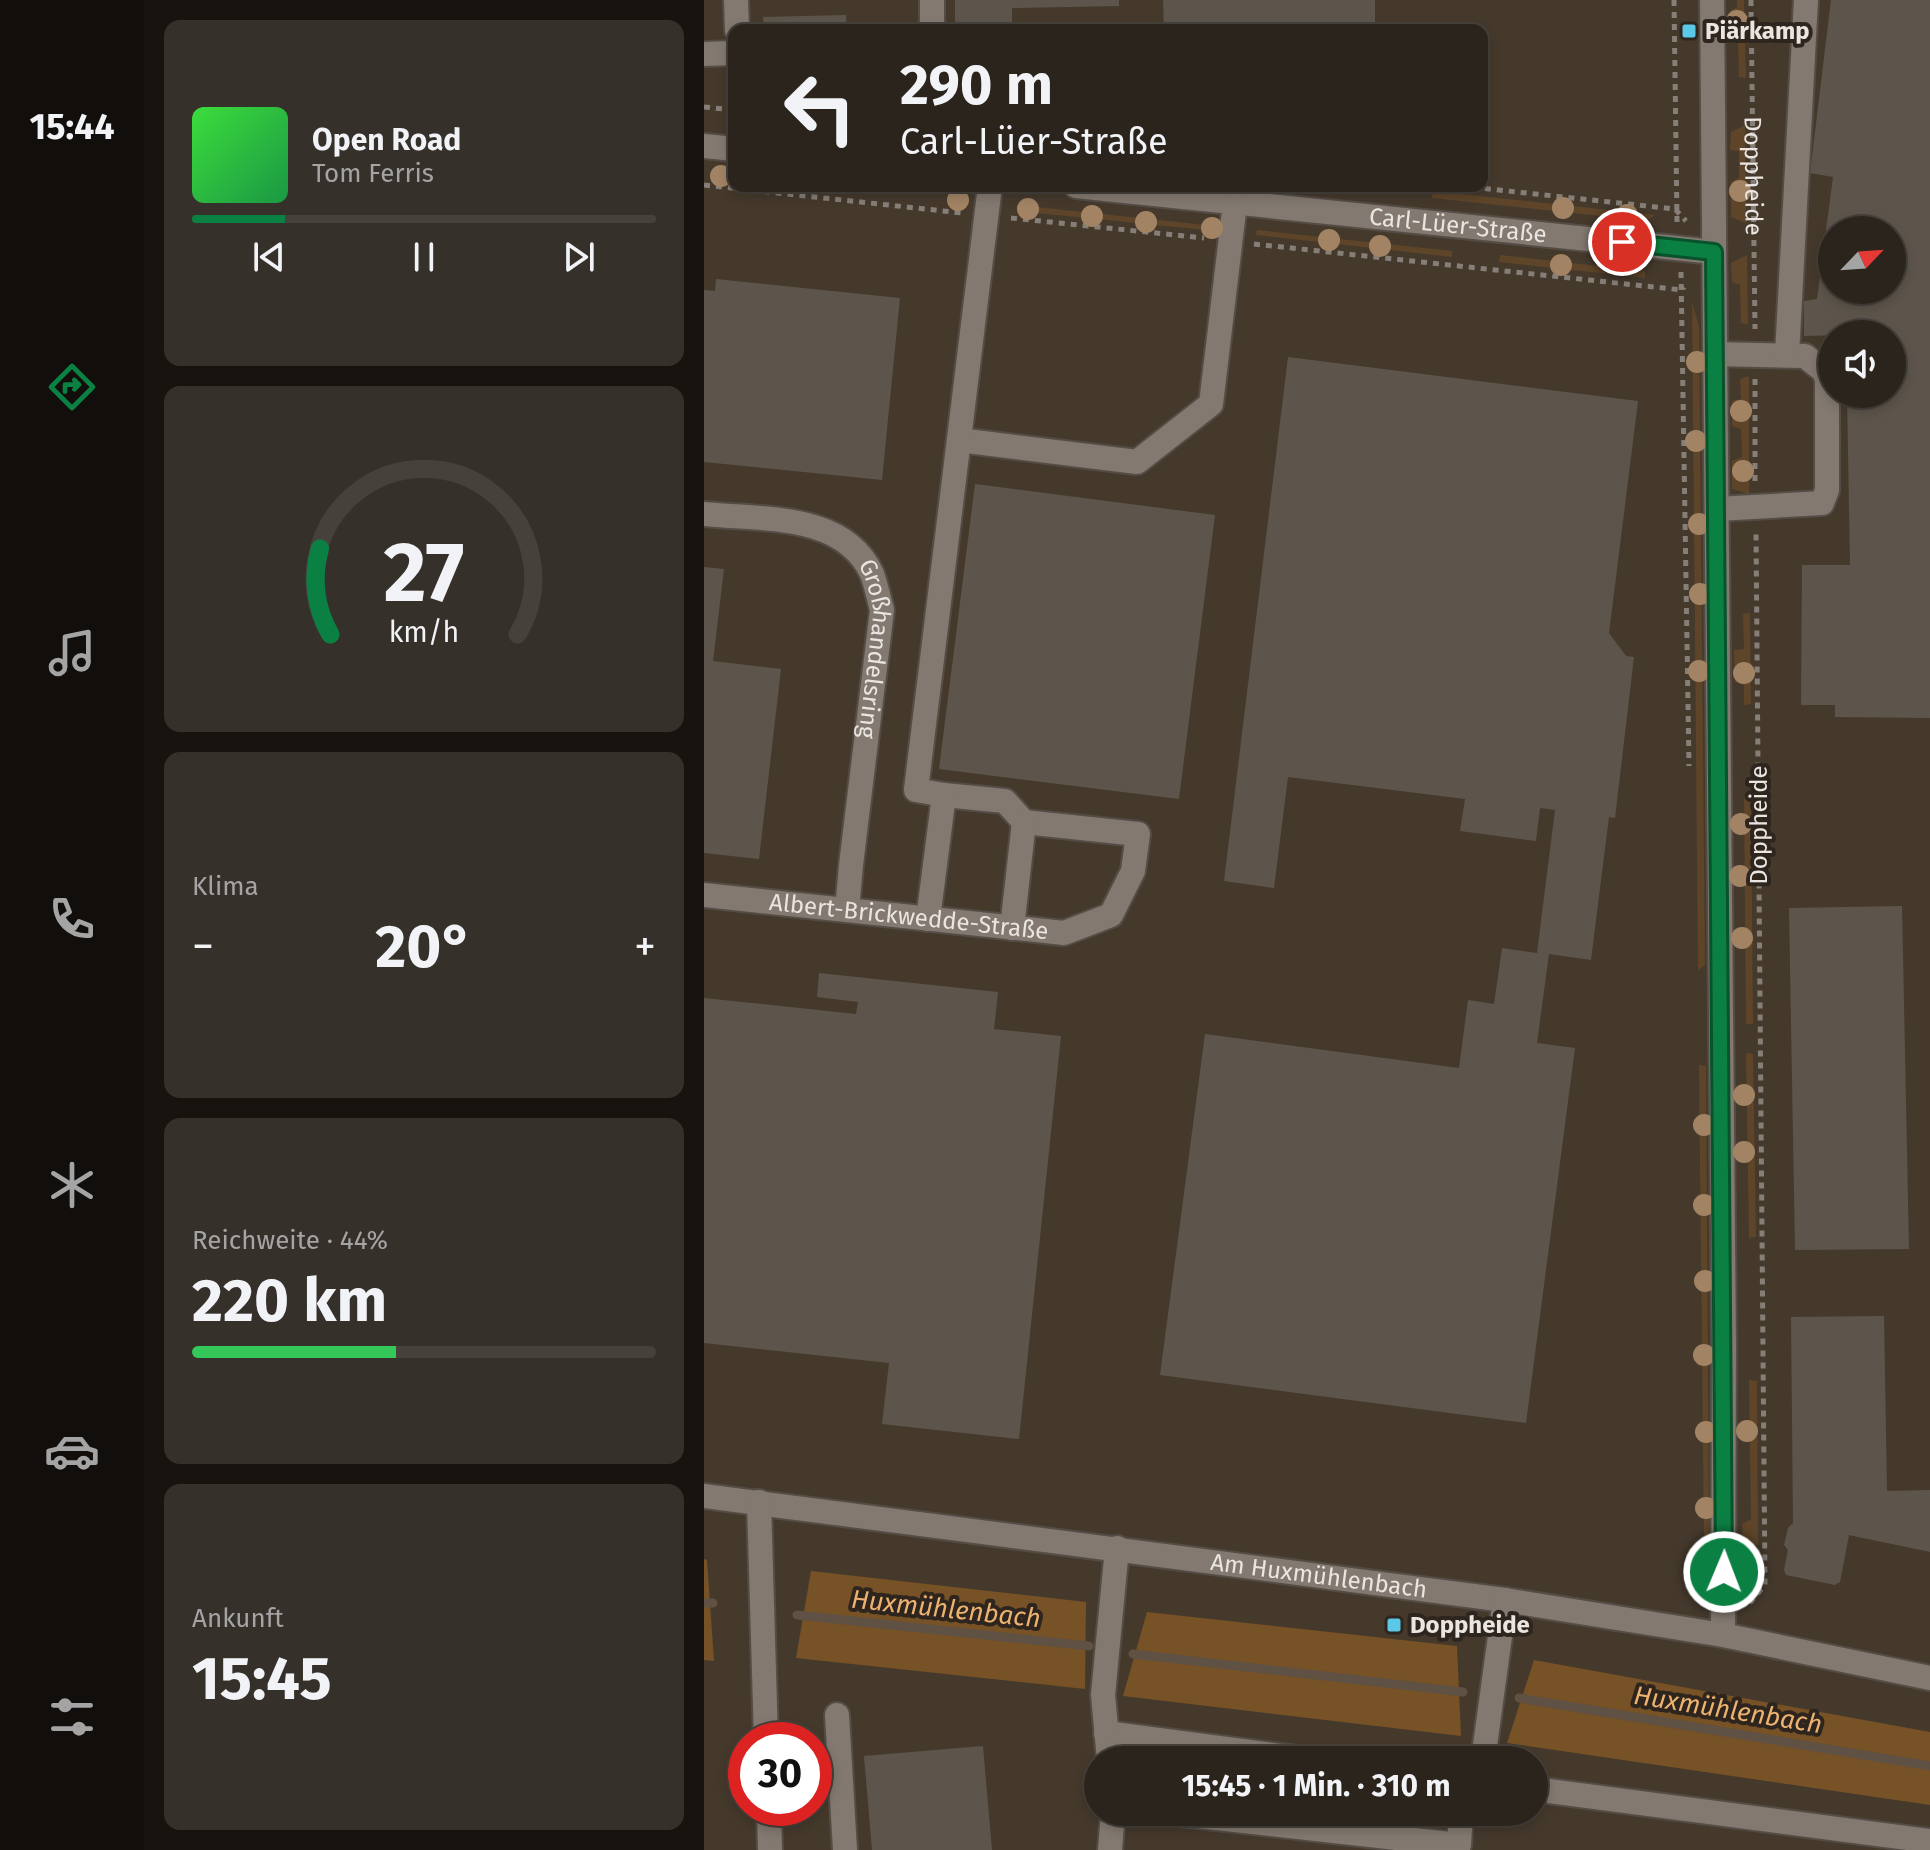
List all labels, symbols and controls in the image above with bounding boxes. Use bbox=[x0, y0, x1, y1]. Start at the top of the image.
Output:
place label: Piärkamp bbox=[1705, 17, 1810, 45]
marker: Piärkamp bbox=[1680, 22, 1698, 40]
text: 290 m bbox=[900, 52, 1053, 119]
icon: left bbox=[768, 56, 872, 160]
text: 15:44 bbox=[29, 105, 115, 149]
street label: Doppheide bbox=[1738, 116, 1768, 236]
text: Carl-Lüer-Straße bbox=[900, 120, 1168, 164]
text: Open Road bbox=[312, 122, 461, 158]
text: Tom Ferris bbox=[312, 158, 434, 189]
street label: Carl-Lüer-Straße bbox=[1368, 202, 1548, 249]
pin bbox=[1588, 208, 1656, 276]
north arrow bbox=[1818, 216, 1906, 304]
map controls bbox=[1818, 216, 1906, 408]
icon: arrive bbox=[1600, 220, 1644, 264]
icon: previous bbox=[247, 235, 291, 279]
icon: pause bbox=[402, 235, 446, 279]
icon: next bbox=[557, 235, 601, 279]
button: sound bbox=[1818, 320, 1906, 408]
icon: directions bbox=[44, 359, 100, 415]
text: 27 bbox=[383, 523, 465, 623]
street label: Großhandelsring bbox=[852, 554, 896, 741]
text: km/h bbox=[389, 615, 459, 650]
icon: music bbox=[44, 625, 100, 681]
street label: Doppheide bbox=[1745, 765, 1773, 885]
text: Klima bbox=[192, 871, 259, 902]
street label: Albert-Brickwedde-Straße bbox=[768, 888, 1050, 945]
icon: phone bbox=[44, 891, 100, 947]
text: 20° bbox=[375, 911, 473, 983]
text: − bbox=[192, 920, 214, 973]
text: + bbox=[634, 920, 656, 973]
icon: climate bbox=[44, 1157, 100, 1213]
text: Reichweite · 44% bbox=[192, 1225, 388, 1256]
text: 220 km bbox=[192, 1265, 387, 1337]
icon: car bbox=[44, 1423, 100, 1479]
position arrow bbox=[1682, 1530, 1766, 1614]
street label: Am Huxmühlenbach bbox=[1209, 1548, 1429, 1604]
water label: Huxmühlenbach bbox=[850, 1584, 1042, 1634]
text: Ankunft bbox=[192, 1603, 284, 1634]
place label: Doppheide bbox=[1410, 1611, 1530, 1639]
marker: Doppheide bbox=[1385, 1616, 1403, 1634]
text: 15:45 bbox=[192, 1643, 332, 1715]
water label: Huxmühlenbach bbox=[1632, 1680, 1824, 1740]
icon: filters bbox=[44, 1689, 100, 1745]
speed limit sign: 30 bbox=[728, 1722, 832, 1826]
text: 15:45 · 1 Min. · 310 m bbox=[1181, 1768, 1451, 1804]

